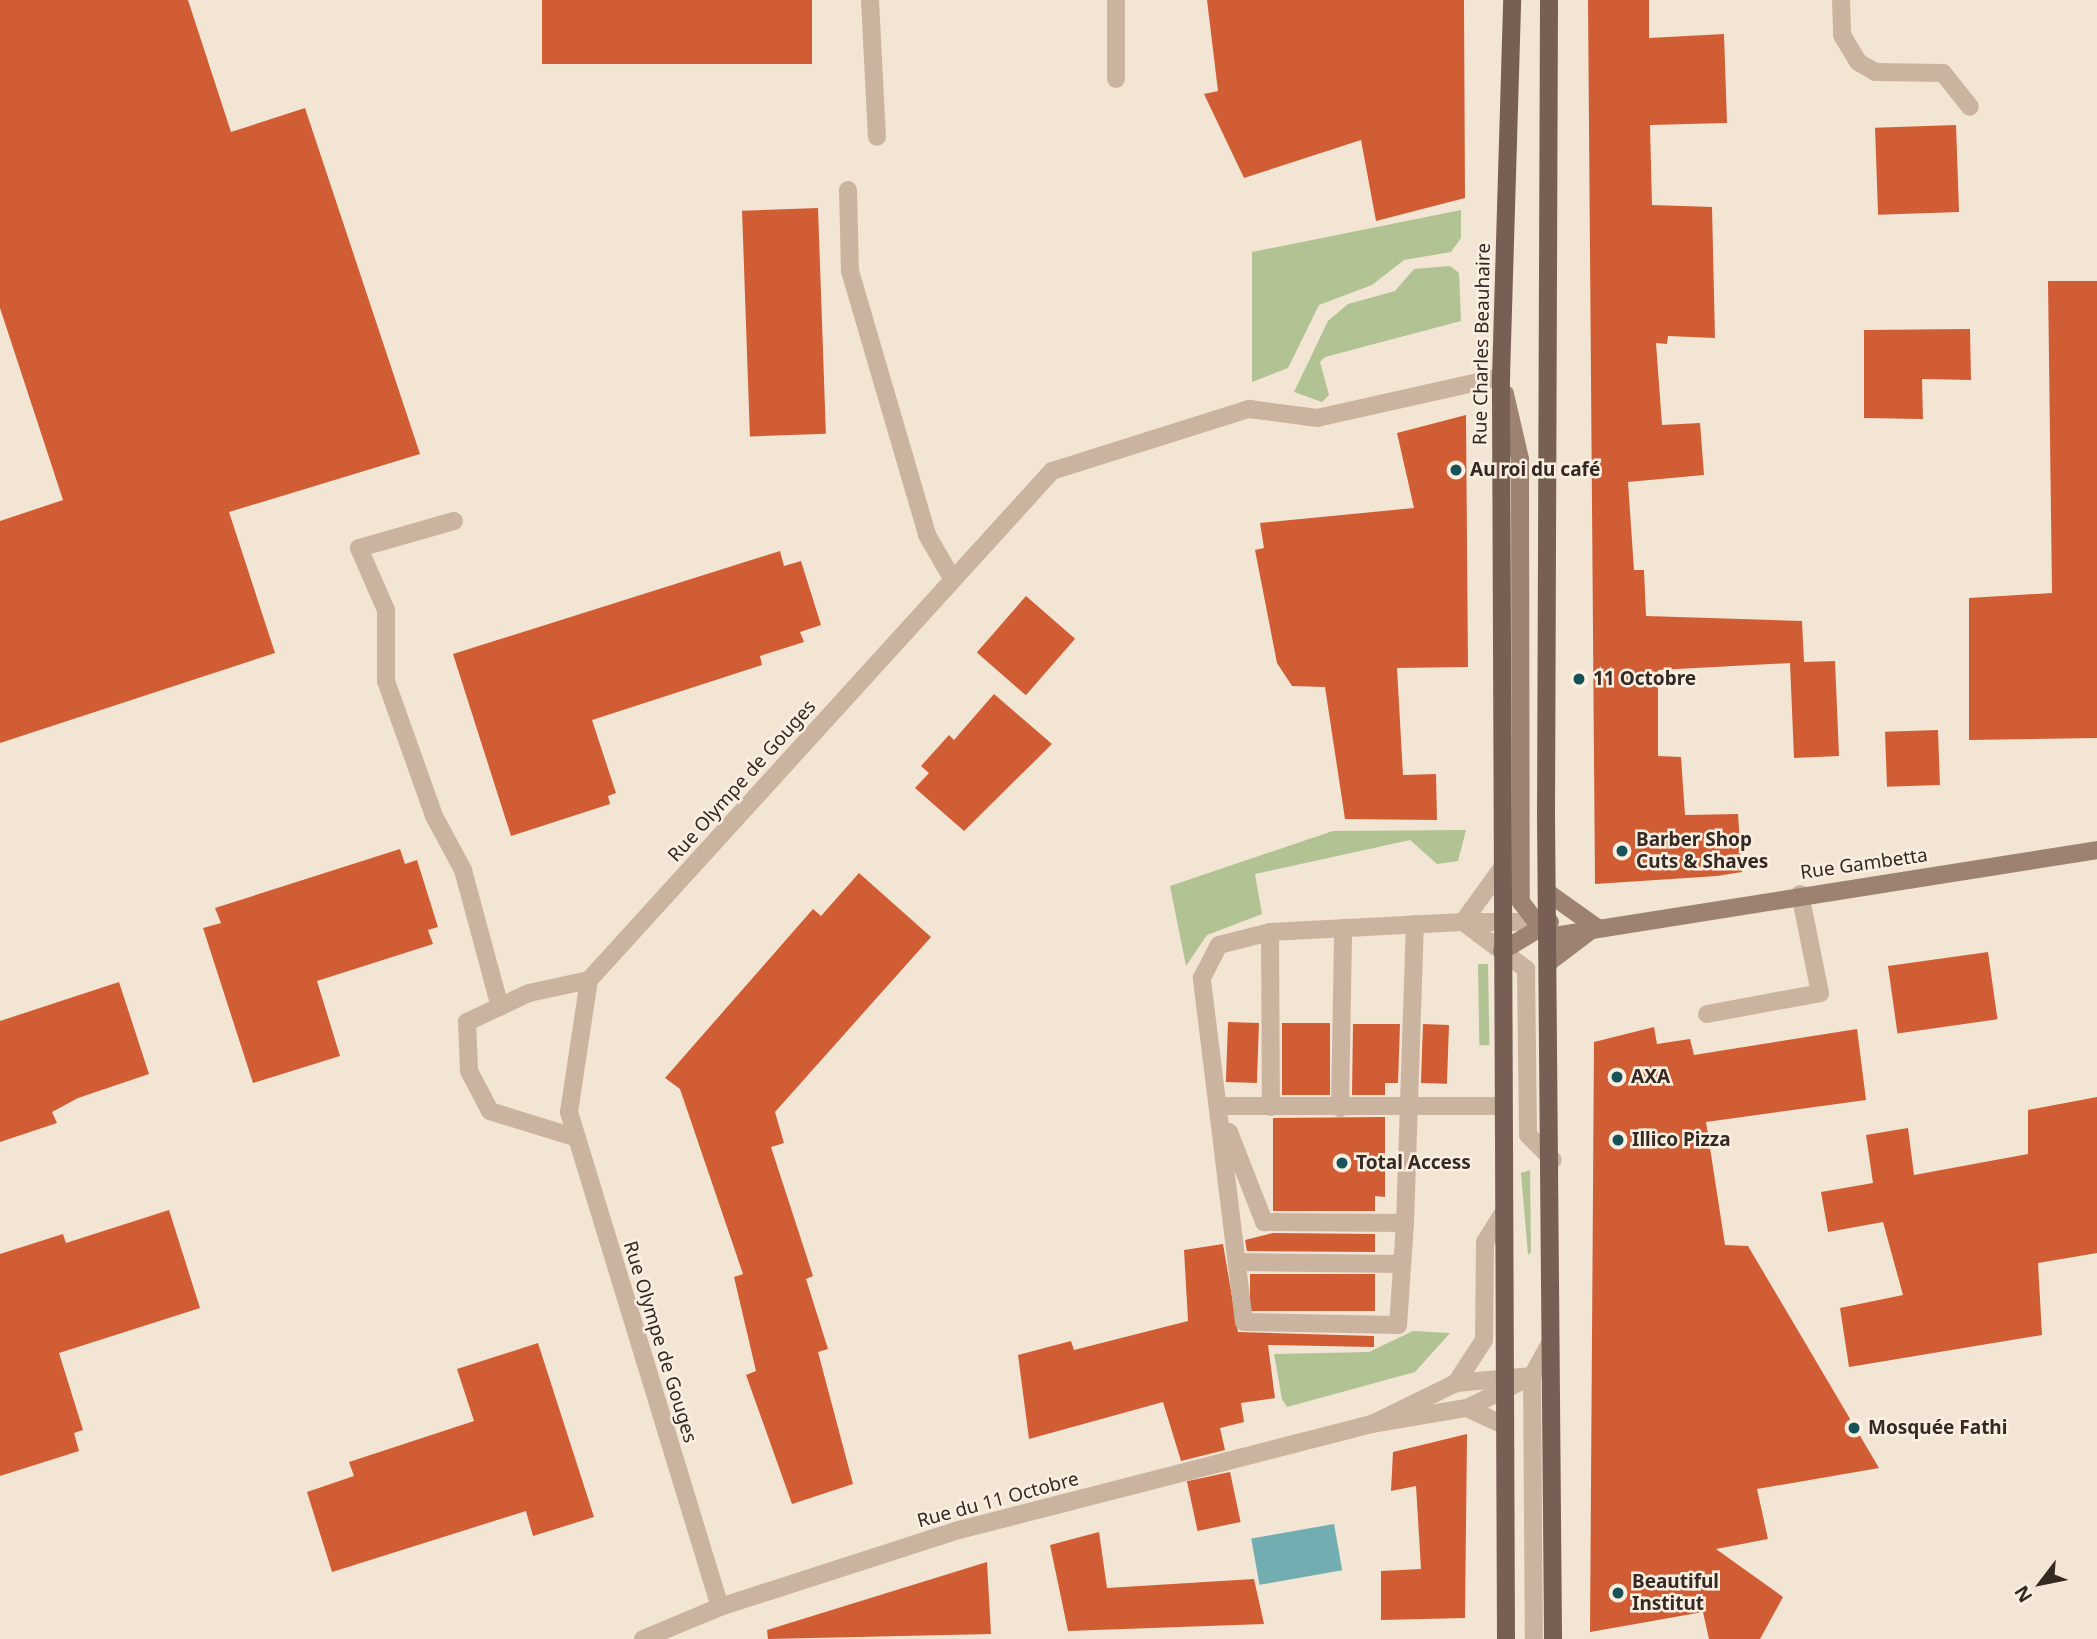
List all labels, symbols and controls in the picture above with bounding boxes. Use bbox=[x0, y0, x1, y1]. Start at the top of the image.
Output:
street label: Rue Charles Beauhaire bbox=[1469, 243, 1495, 445]
place label: Au roi du café bbox=[1470, 459, 1600, 481]
marker: Au roi du café bbox=[1448, 462, 1464, 478]
place label: 11 Octobre bbox=[1593, 668, 1696, 690]
marker: 11 Octobre bbox=[1571, 671, 1587, 687]
street label: Rue Olympe de Gouges bbox=[663, 695, 821, 867]
place label: Barber Shop Cuts & Shaves bbox=[1636, 829, 1768, 873]
marker: Barber Shop Cuts & Shaves bbox=[1614, 843, 1630, 859]
street label: Rue Gambetta bbox=[1799, 844, 1929, 884]
place label: AXA bbox=[1631, 1066, 1670, 1088]
marker: AXA bbox=[1609, 1069, 1625, 1085]
place label: Illico Pizza bbox=[1632, 1129, 1731, 1151]
marker: Illico Pizza bbox=[1610, 1132, 1626, 1148]
place label: Total Access bbox=[1356, 1152, 1471, 1174]
marker: Total Access bbox=[1334, 1155, 1350, 1171]
street label: Rue Olympe de Gouges bbox=[618, 1238, 702, 1446]
place label: Mosquée Fathi bbox=[1868, 1417, 2007, 1439]
marker: Mosquée Fathi bbox=[1846, 1420, 1862, 1436]
street label: Rue du 11 Octobre bbox=[915, 1467, 1081, 1533]
north arrow bbox=[2006, 1548, 2076, 1618]
place label: Beautiful Institut bbox=[1632, 1571, 1719, 1615]
text: N bbox=[2008, 1581, 2038, 1608]
marker: Beautiful Institut bbox=[1610, 1585, 1626, 1601]

